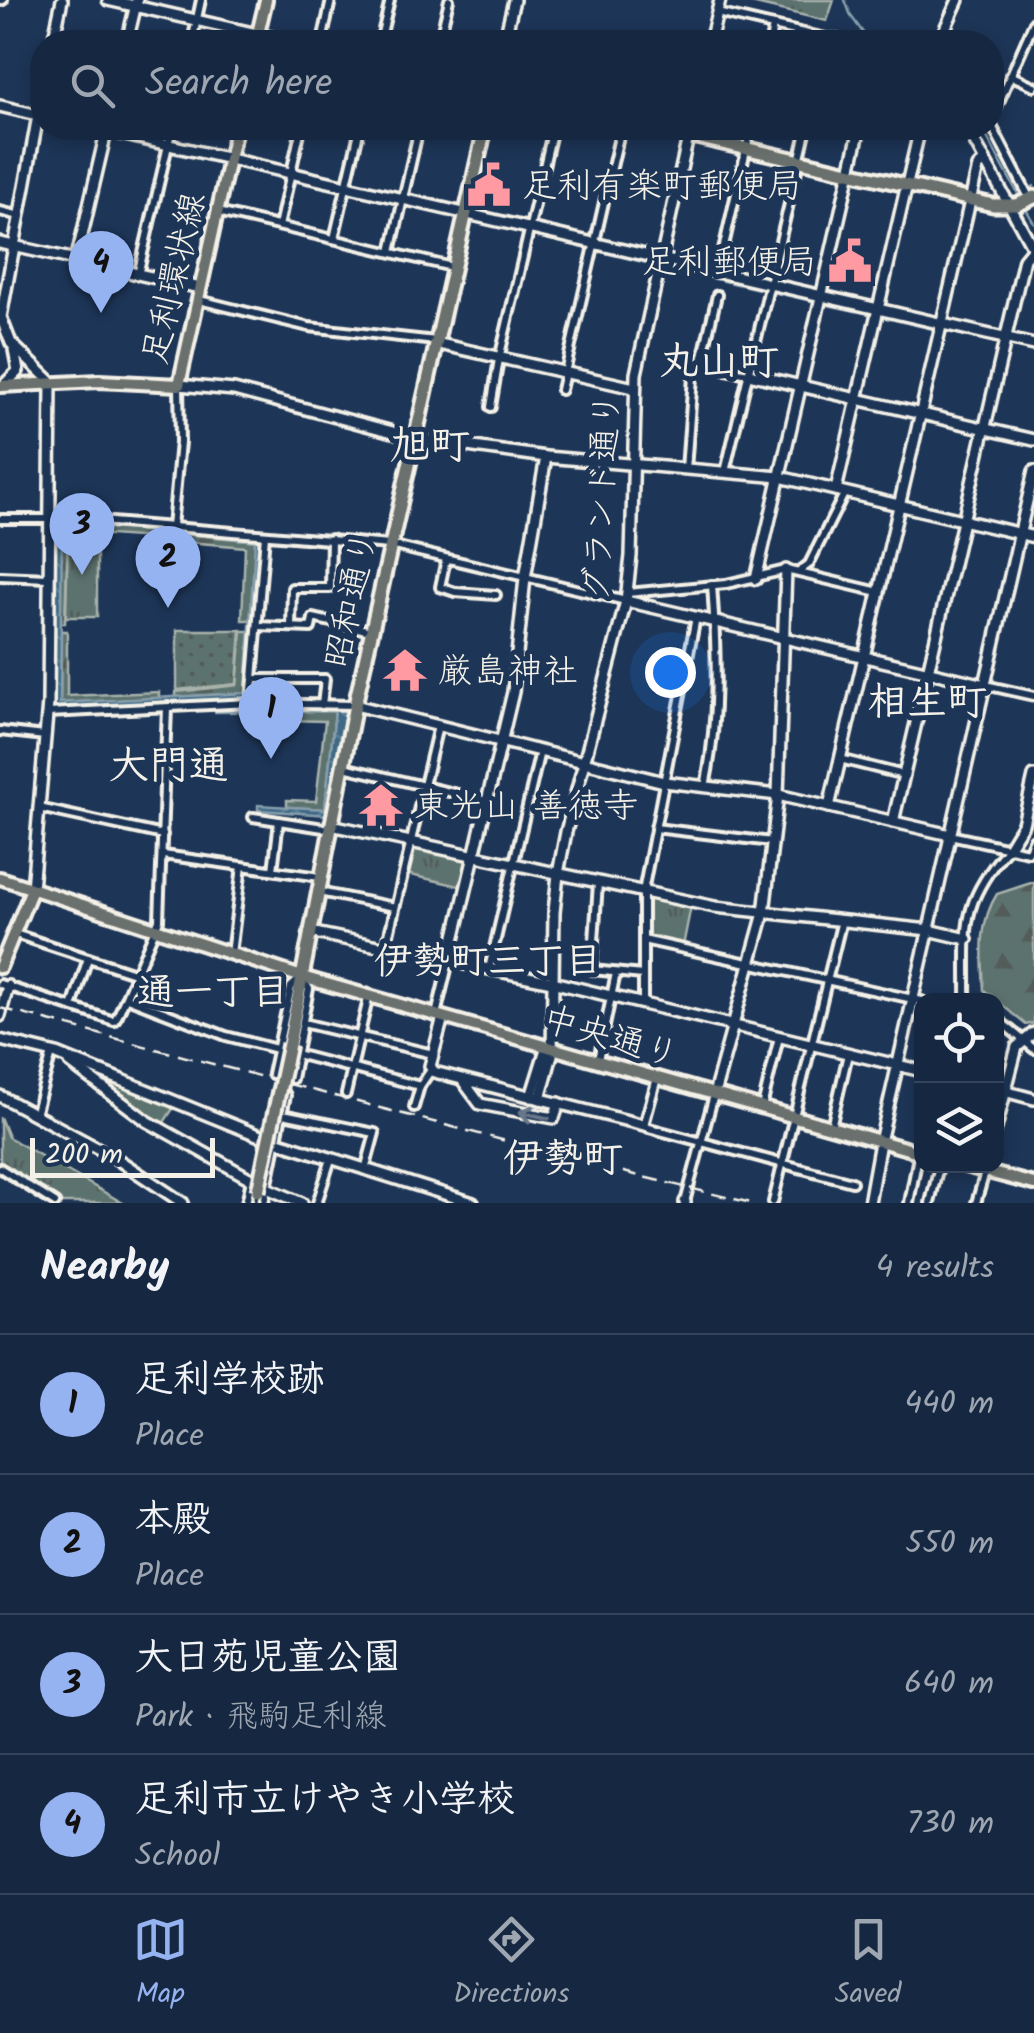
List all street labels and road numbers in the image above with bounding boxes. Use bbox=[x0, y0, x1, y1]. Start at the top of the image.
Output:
street label: 足利環状線 bbox=[129, 187, 223, 370]
street label: グランド通り bbox=[571, 391, 637, 603]
street label: 昭和通り bbox=[311, 525, 395, 674]
street label: 中央通り bbox=[535, 993, 685, 1085]

